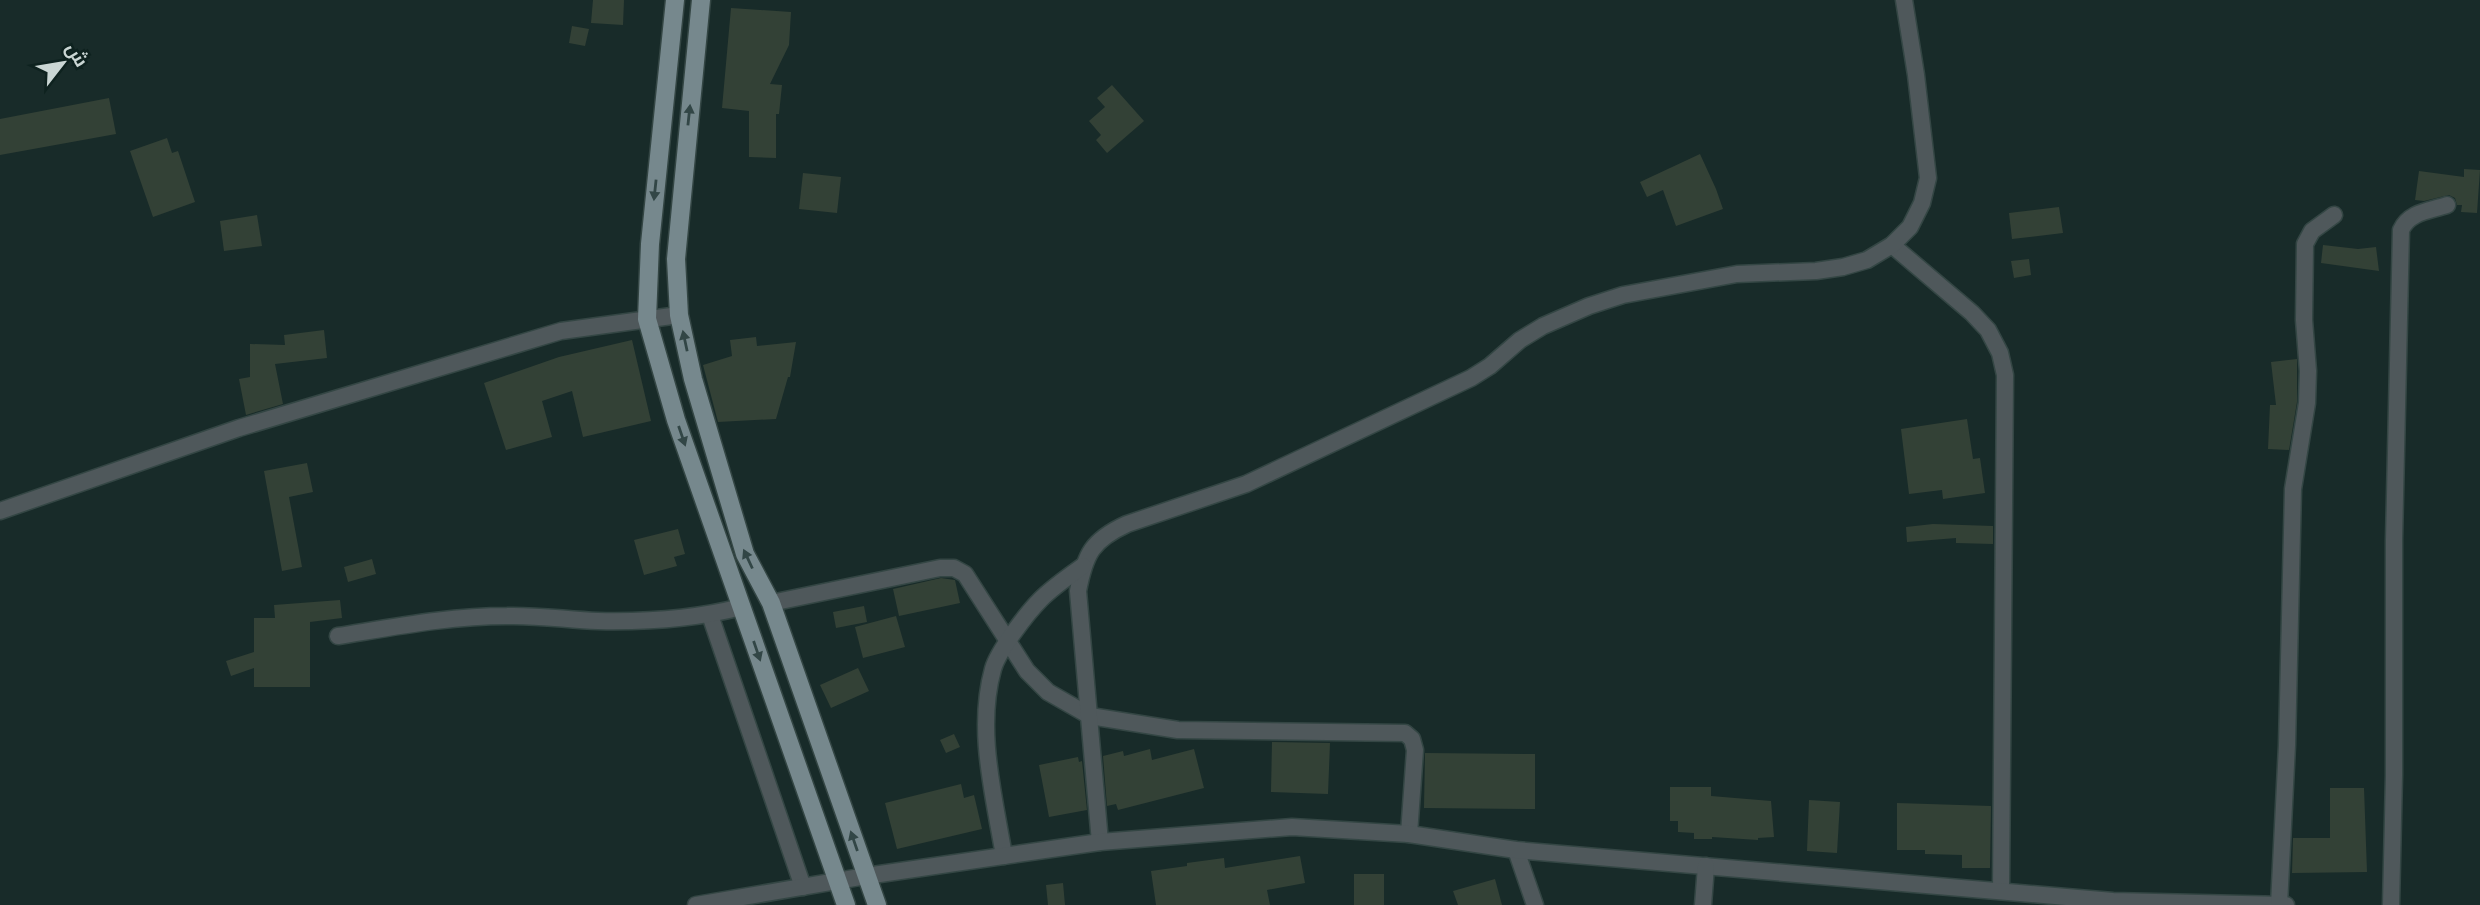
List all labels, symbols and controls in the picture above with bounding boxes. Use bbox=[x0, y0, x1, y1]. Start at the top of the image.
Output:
north arrow bbox=[28, 28, 98, 98]
text: ش bbox=[61, 38, 94, 71]
one-way arrow bbox=[684, 104, 695, 126]
one-way arrow bbox=[650, 179, 661, 201]
one-way arrow bbox=[679, 330, 690, 352]
one-way arrow bbox=[677, 426, 688, 447]
one-way arrow bbox=[743, 549, 754, 569]
one-way arrow bbox=[752, 641, 763, 662]
one-way arrow bbox=[848, 830, 859, 851]

